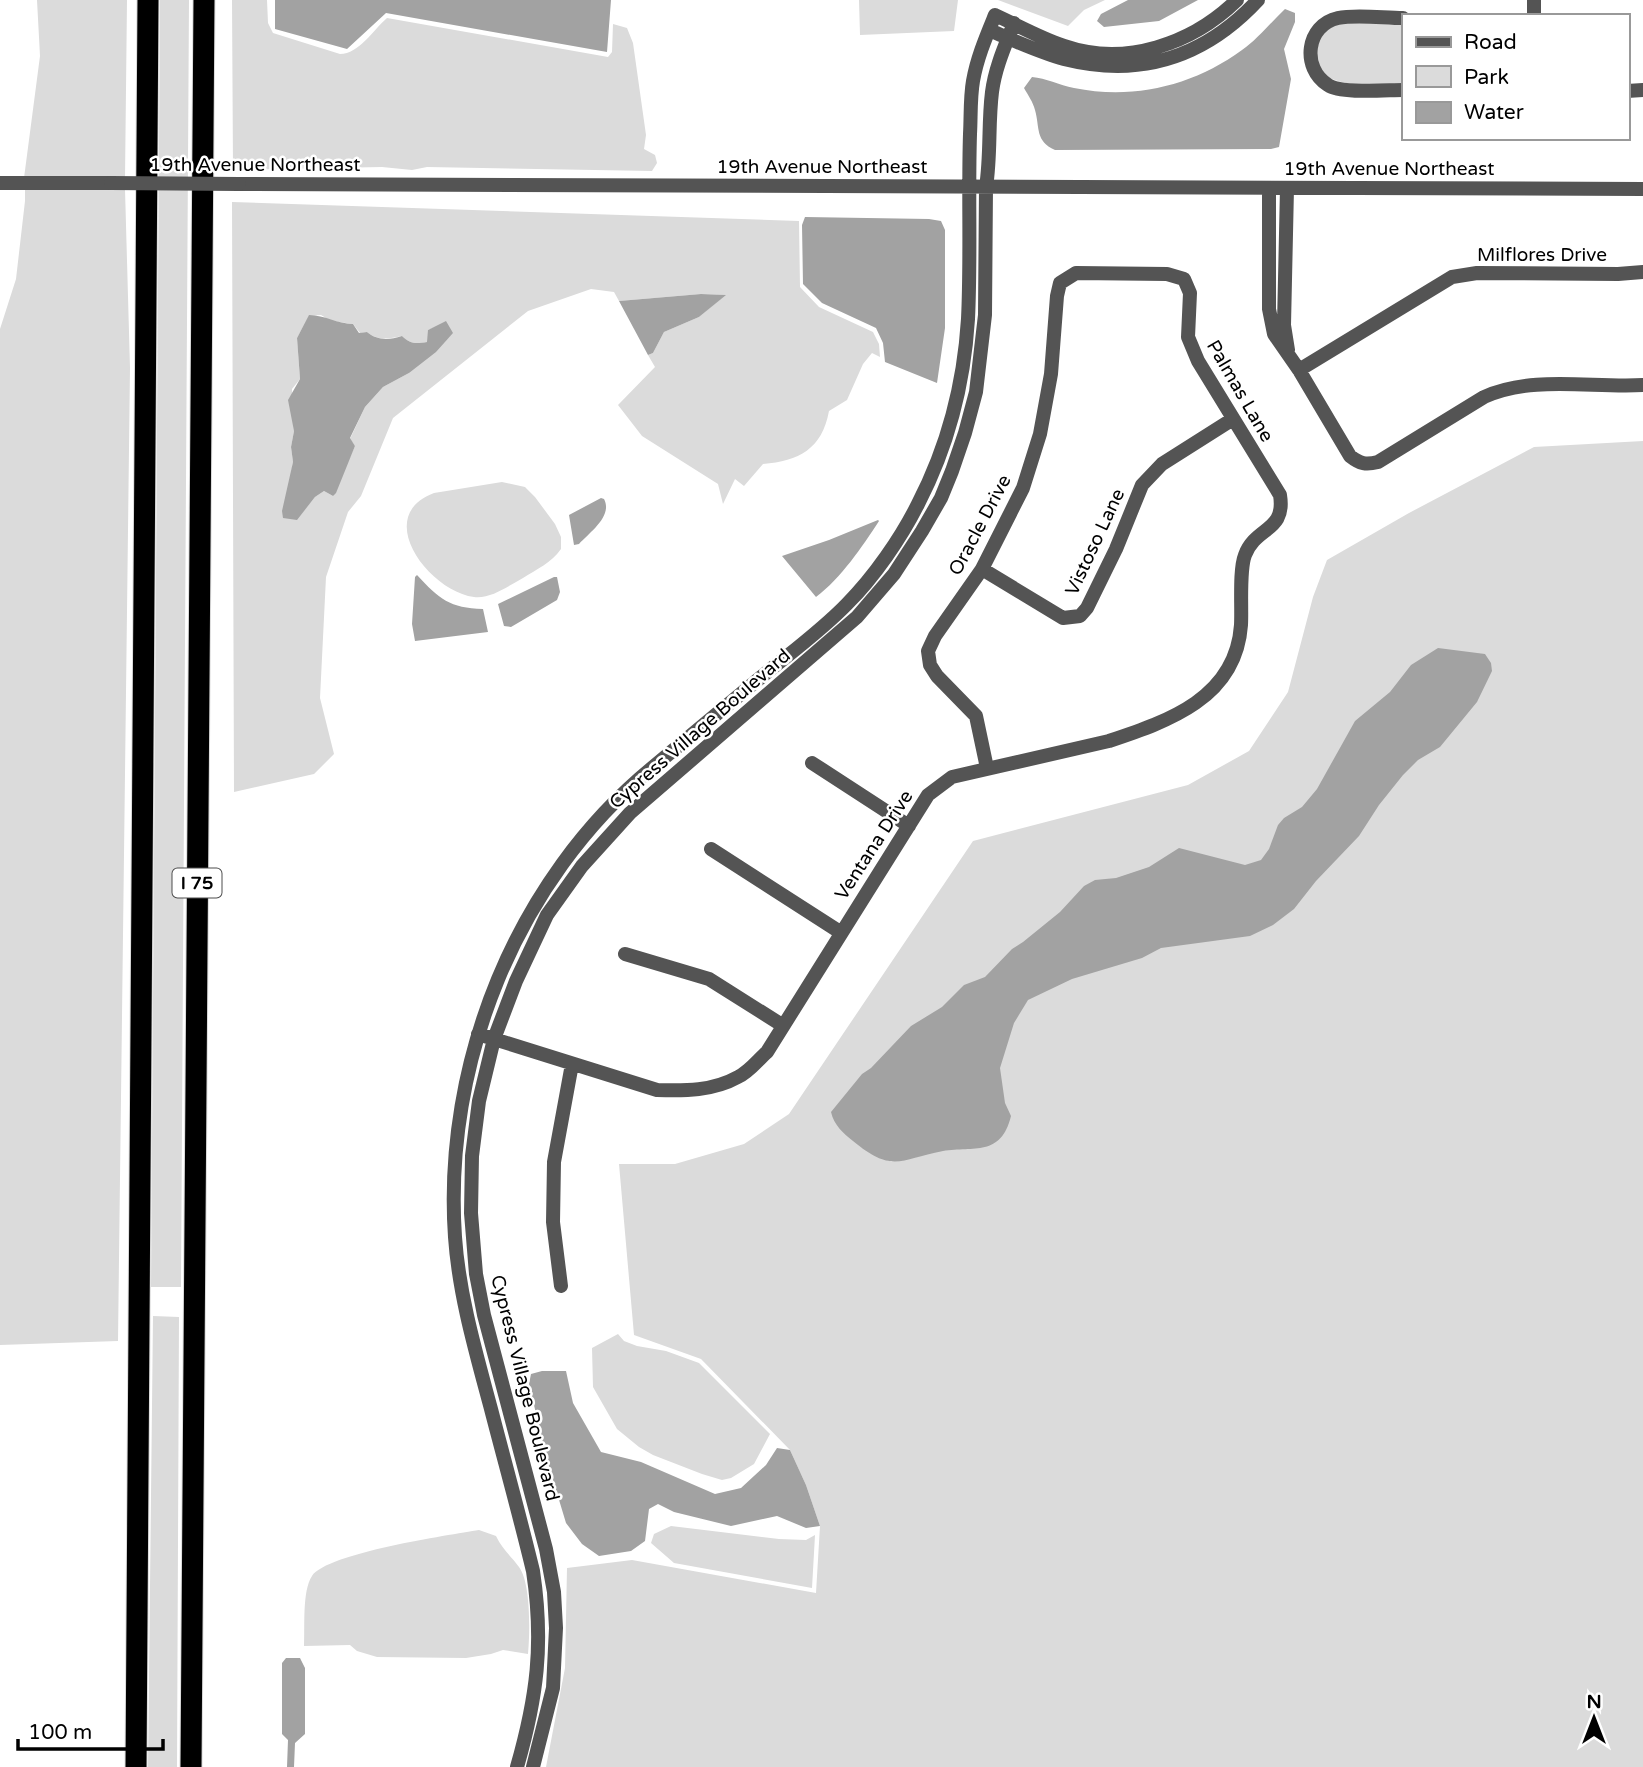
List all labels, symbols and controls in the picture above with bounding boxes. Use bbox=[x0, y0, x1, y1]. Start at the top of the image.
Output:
legend bbox=[1402, 14, 1629, 140]
text: Road bbox=[1464, 30, 1517, 55]
text: Park bbox=[1464, 65, 1509, 90]
text: Water bbox=[1464, 100, 1524, 125]
street label: 19th Avenue Northeast bbox=[150, 154, 360, 176]
street label: 19th Avenue Northeast bbox=[717, 156, 927, 178]
street label: 19th Avenue Northeast bbox=[1284, 158, 1494, 180]
street label: Milflores Drive bbox=[1477, 244, 1607, 266]
street label: Palmas Lane bbox=[1202, 336, 1278, 446]
street label: Oracle Drive bbox=[944, 471, 1016, 579]
street label: Vistoso Lane bbox=[1061, 485, 1129, 599]
street label: Cypress Village Boulevard bbox=[605, 645, 795, 813]
street label: Ventana Drive bbox=[830, 786, 918, 904]
road number: I 75 bbox=[172, 868, 222, 898]
street label: Cypress Village Boulevard bbox=[486, 1273, 564, 1503]
north arrow bbox=[1559, 1683, 1629, 1753]
text: N bbox=[1586, 1691, 1602, 1713]
scale bar bbox=[18, 1708, 163, 1752]
text: 100 m bbox=[28, 1720, 92, 1745]

